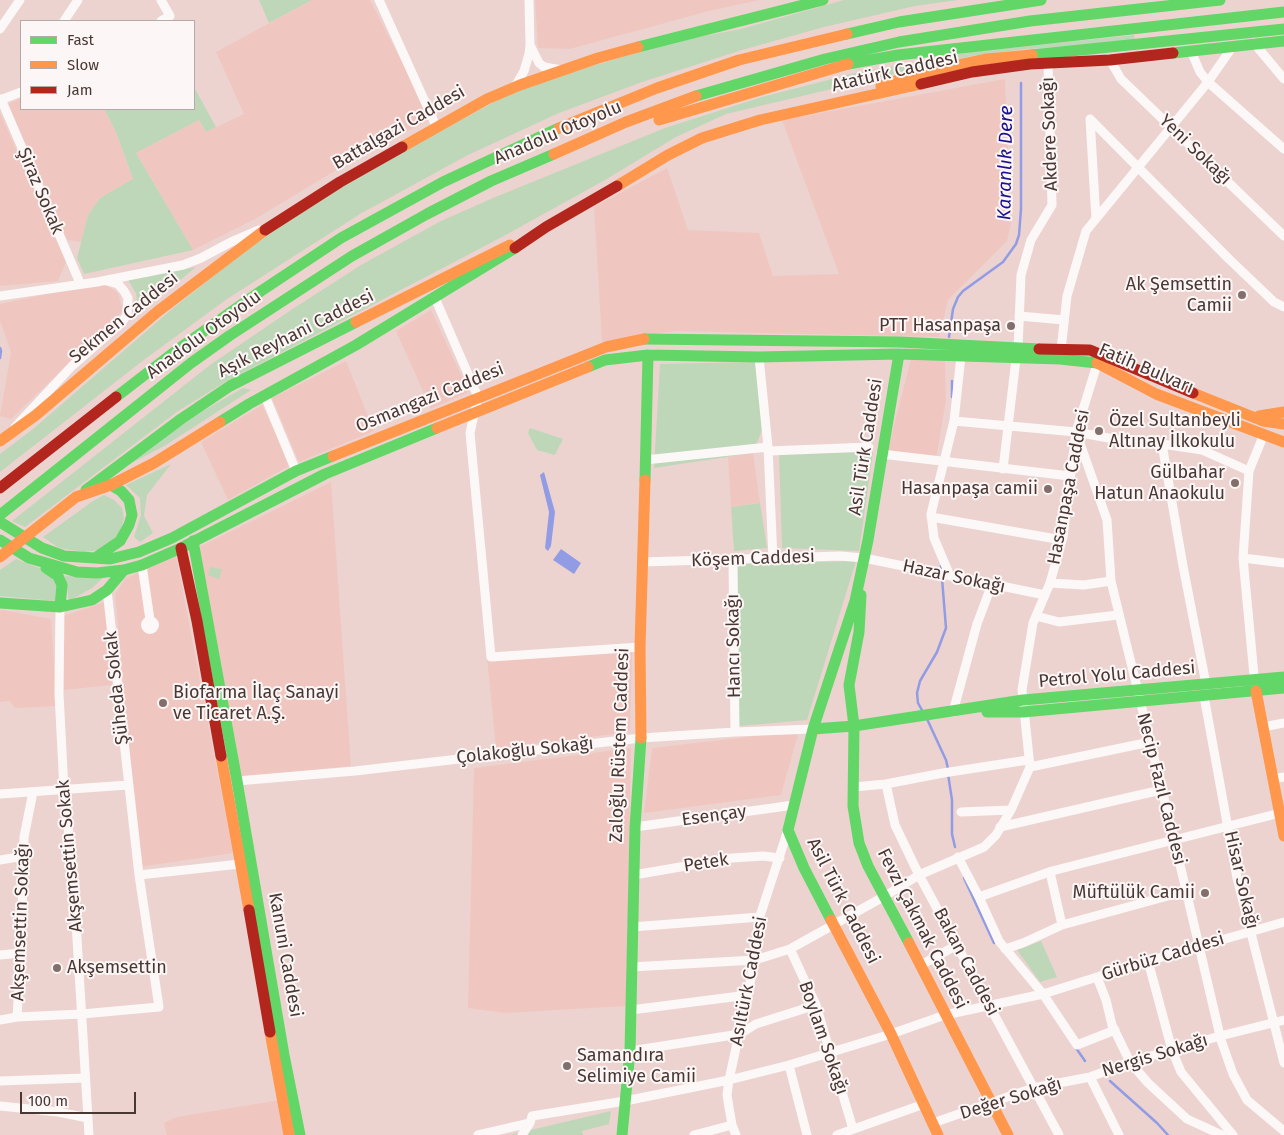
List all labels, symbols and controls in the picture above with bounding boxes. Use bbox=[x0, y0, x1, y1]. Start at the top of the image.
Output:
legend bbox=[20, 20, 195, 110]
text: Fast bbox=[67, 31, 94, 49]
street label: Atatürk Caddesi bbox=[830, 47, 960, 97]
text: Slow bbox=[67, 56, 99, 74]
street label: Akdere Sokağı bbox=[1037, 77, 1063, 191]
text: Jam bbox=[67, 81, 93, 99]
street label: Battalgazi Caddesi bbox=[329, 81, 469, 175]
street label: Anadolu Otoyolu bbox=[491, 96, 625, 170]
water label: Karanlık Dere bbox=[994, 105, 1018, 221]
street label: Yeni Sokağı bbox=[1154, 110, 1236, 190]
street label: Şiraz Sokak bbox=[12, 144, 68, 238]
street label: Sekmen Caddesi bbox=[65, 267, 183, 369]
place label: Ak Şemsettin Camii bbox=[1126, 274, 1232, 316]
street label: Aşık Reyhani Caddesi bbox=[214, 285, 378, 383]
street label: Anadolu Otoyolu bbox=[142, 286, 266, 384]
marker: Ak Şemsettin Camii bbox=[1236, 289, 1248, 301]
place label: PTT Hasanpaşa bbox=[879, 315, 1001, 337]
marker: PTT Hasanpaşa bbox=[1005, 320, 1017, 332]
street label: Fatih Bulvarı bbox=[1095, 339, 1197, 399]
street label: Osmangazi Caddesi bbox=[353, 358, 507, 438]
street label: Asil Türk Caddesi bbox=[845, 377, 887, 517]
street label: Hasanpaşa Caddesi bbox=[1043, 407, 1095, 567]
place label: Özel Sultanbeyli Altınay İlkokulu bbox=[1109, 410, 1241, 452]
marker: Özel Sultanbeyli Altınay İlkokulu bbox=[1093, 425, 1105, 437]
place label: Gülbahar Hatun Anaokulu bbox=[1094, 462, 1225, 504]
marker: Gülbahar Hatun Anaokulu bbox=[1229, 477, 1241, 489]
place label: Hasanpaşa camii bbox=[901, 478, 1038, 500]
marker: Hasanpaşa camii bbox=[1042, 483, 1054, 495]
street label: Köşem Caddesi bbox=[691, 546, 815, 572]
street label: Hazar Sokağı bbox=[901, 556, 1007, 598]
street label: Hancı Sokağı bbox=[722, 594, 746, 698]
street label: Şüheda Sokak bbox=[100, 630, 134, 746]
street label: Zaloğlu Rüstem Caddesi bbox=[606, 647, 634, 843]
street label: Petrol Yolu Caddesi bbox=[1038, 657, 1196, 693]
place label: Biofarma İlaç Sanayi ve Ticaret A.Ş. bbox=[173, 682, 339, 724]
marker: Biofarma İlaç Sanayi ve Ticaret A.Ş. bbox=[157, 697, 169, 709]
street label: Necip Fazıl Caddesi bbox=[1132, 711, 1190, 867]
street label: Çolakoğlu Sokağı bbox=[455, 733, 595, 769]
street label: Akşemsettin Sokak bbox=[53, 779, 87, 933]
street label: Esençay bbox=[680, 801, 748, 831]
street label: Hisar Sokağı bbox=[1219, 829, 1263, 931]
street label: Asil Türk Caddesi bbox=[802, 834, 884, 968]
street label: Akşemsettin Sokağı bbox=[7, 843, 35, 1001]
street label: Fevzi Çakmak Caddesi bbox=[872, 845, 972, 1013]
street label: Petek bbox=[682, 849, 730, 877]
place label: Müftülük Camii bbox=[1073, 882, 1195, 904]
marker: Müftülük Camii bbox=[1199, 887, 1211, 899]
street label: Kanuni Caddesi bbox=[263, 891, 307, 1019]
street label: Bakan Caddesi bbox=[928, 904, 1004, 1020]
street label: Asıltürk Caddesi bbox=[726, 914, 772, 1048]
street label: Gürbüz Caddesi bbox=[1099, 928, 1227, 986]
place label: Akşemsettin bbox=[67, 957, 167, 979]
marker: Akşemsettin bbox=[51, 962, 63, 974]
street label: Boylam Sokağı bbox=[793, 978, 853, 1098]
street label: Nergis Sokağı bbox=[1099, 1030, 1211, 1082]
place label: Samandıra Selimiye Camii bbox=[577, 1045, 696, 1088]
marker: Samandıra Selimiye Camii bbox=[561, 1060, 573, 1072]
street label: Değer Sokağı bbox=[957, 1073, 1065, 1125]
scale bar bbox=[22, 1082, 139, 1114]
text: 100 m bbox=[28, 1092, 68, 1110]

